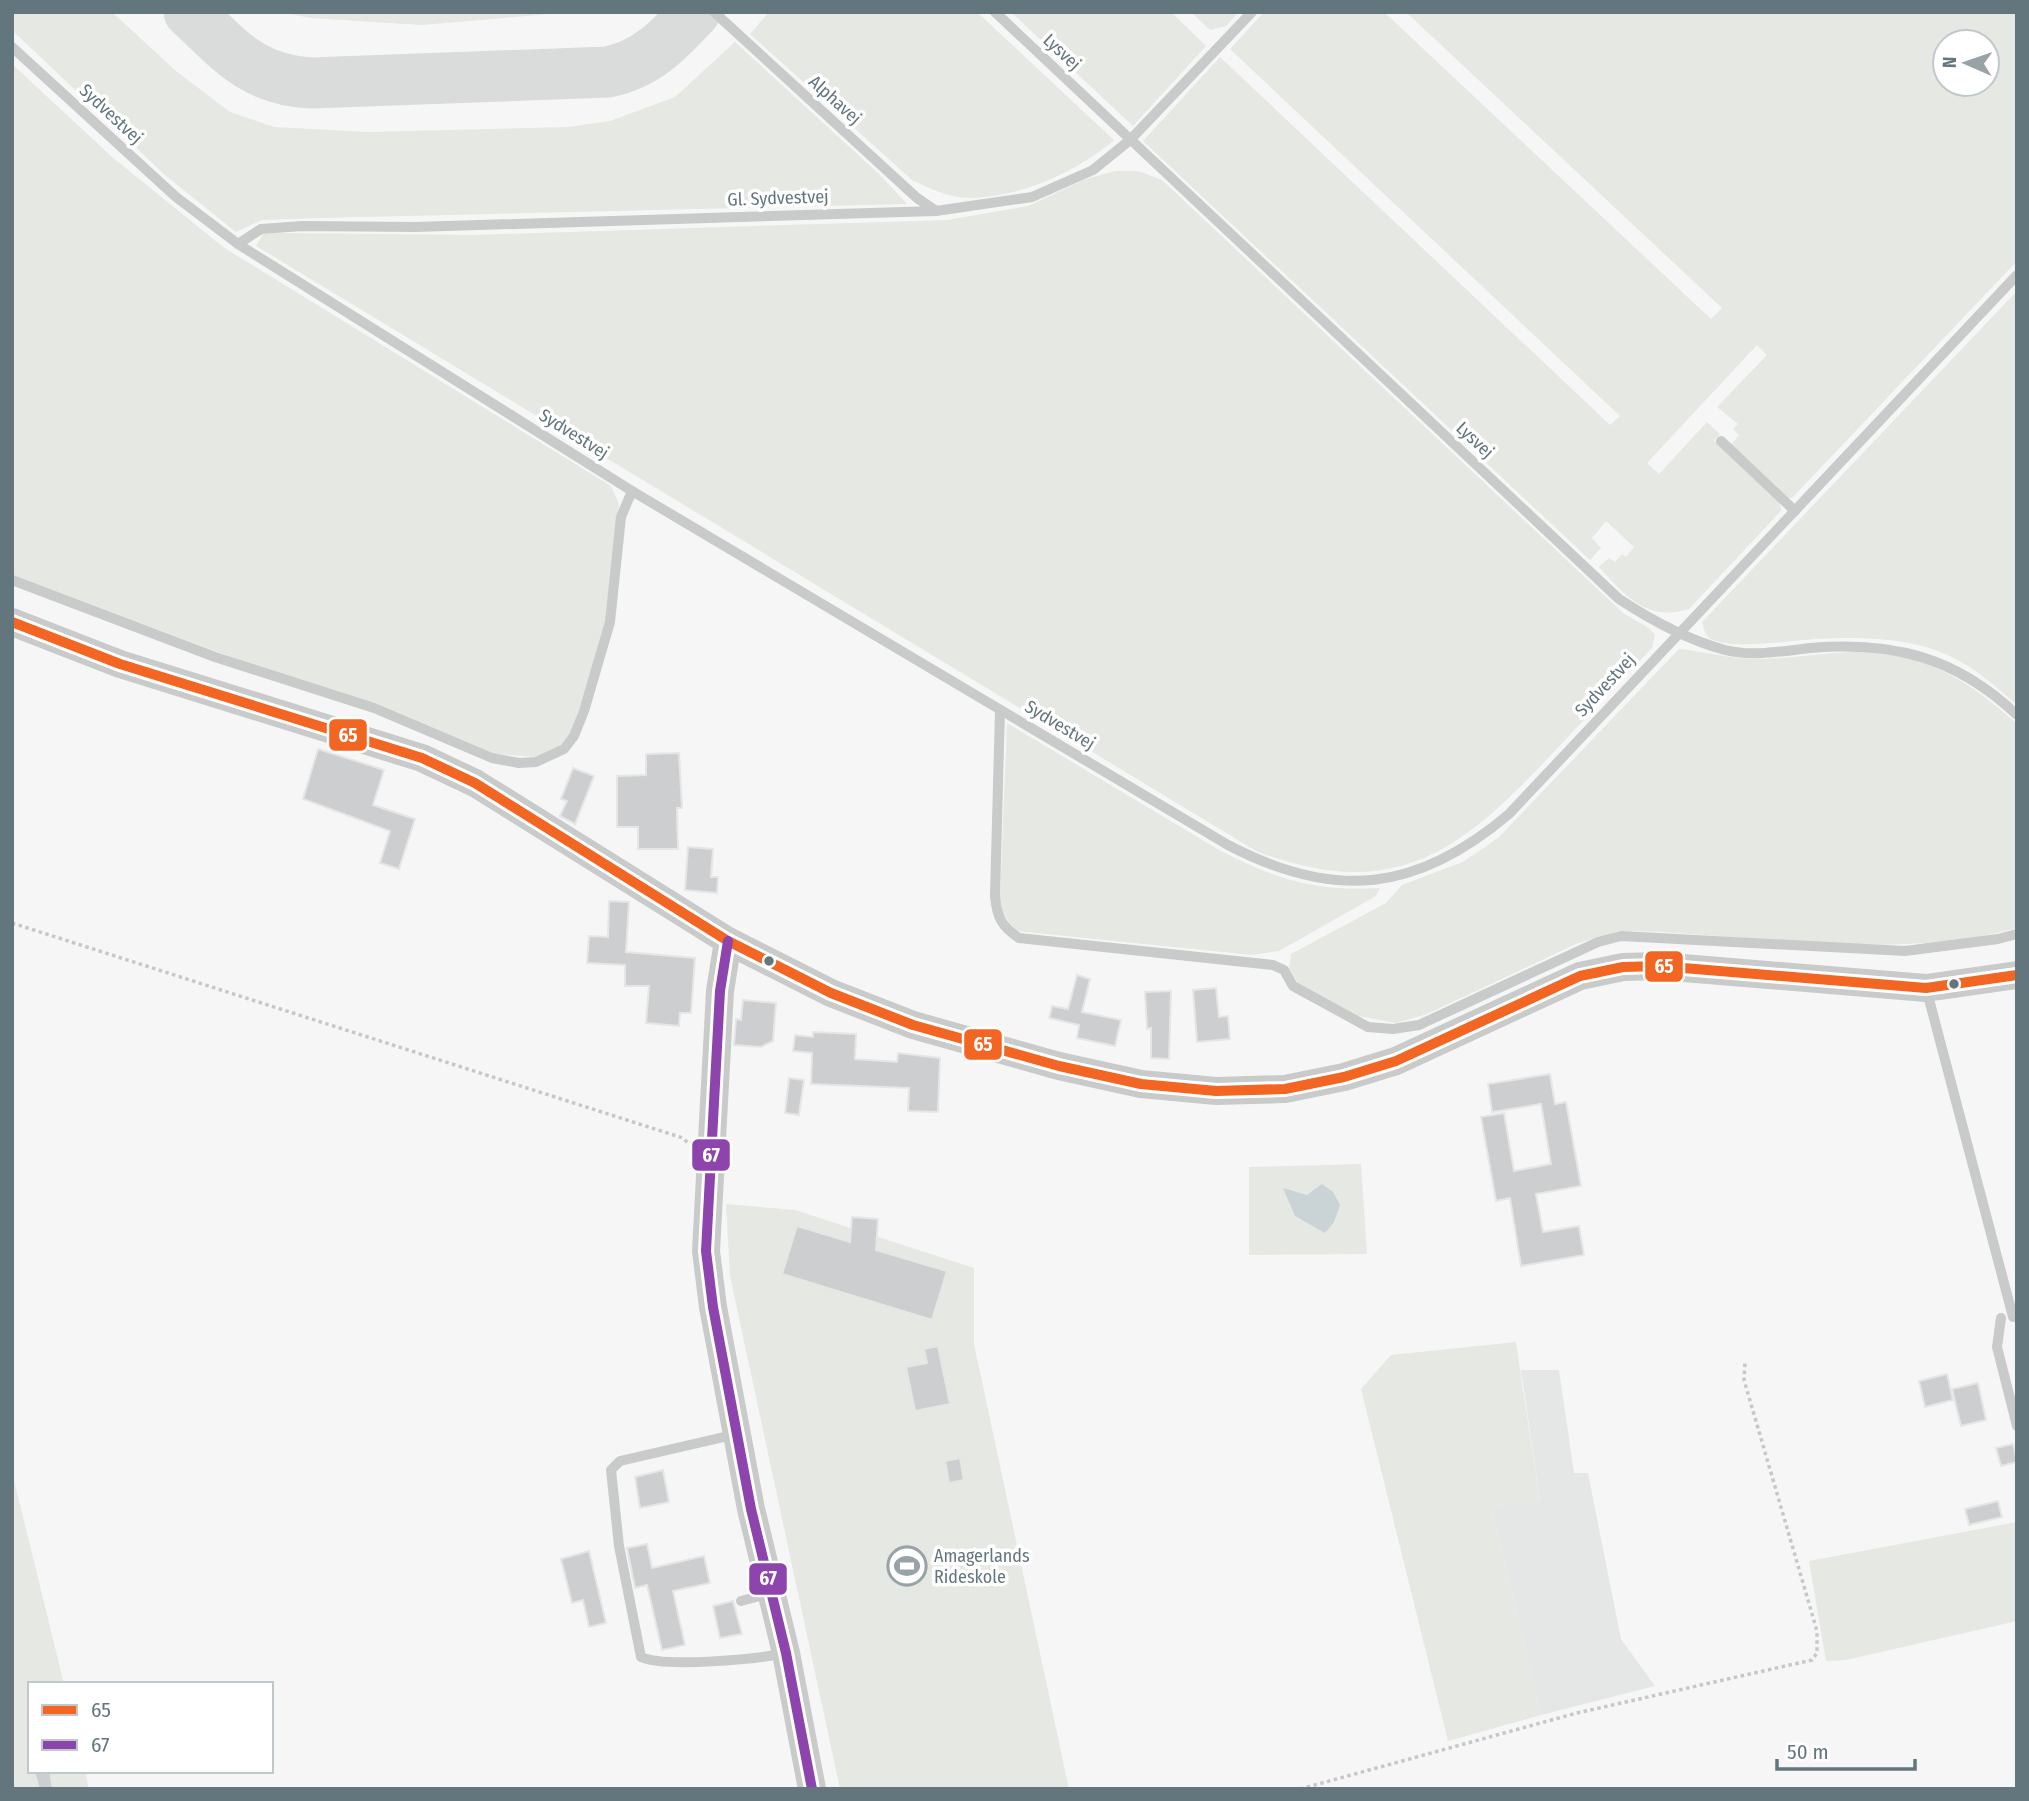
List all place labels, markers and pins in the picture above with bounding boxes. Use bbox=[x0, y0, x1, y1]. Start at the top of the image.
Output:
unlabelled marker bbox=[762, 954, 776, 968]
unlabelled marker bbox=[1947, 977, 1961, 991]
sports icon: Amagerlands Rideskole bbox=[886, 1545, 928, 1587]
place label: Amagerlands Rideskole bbox=[934, 1545, 1030, 1588]

